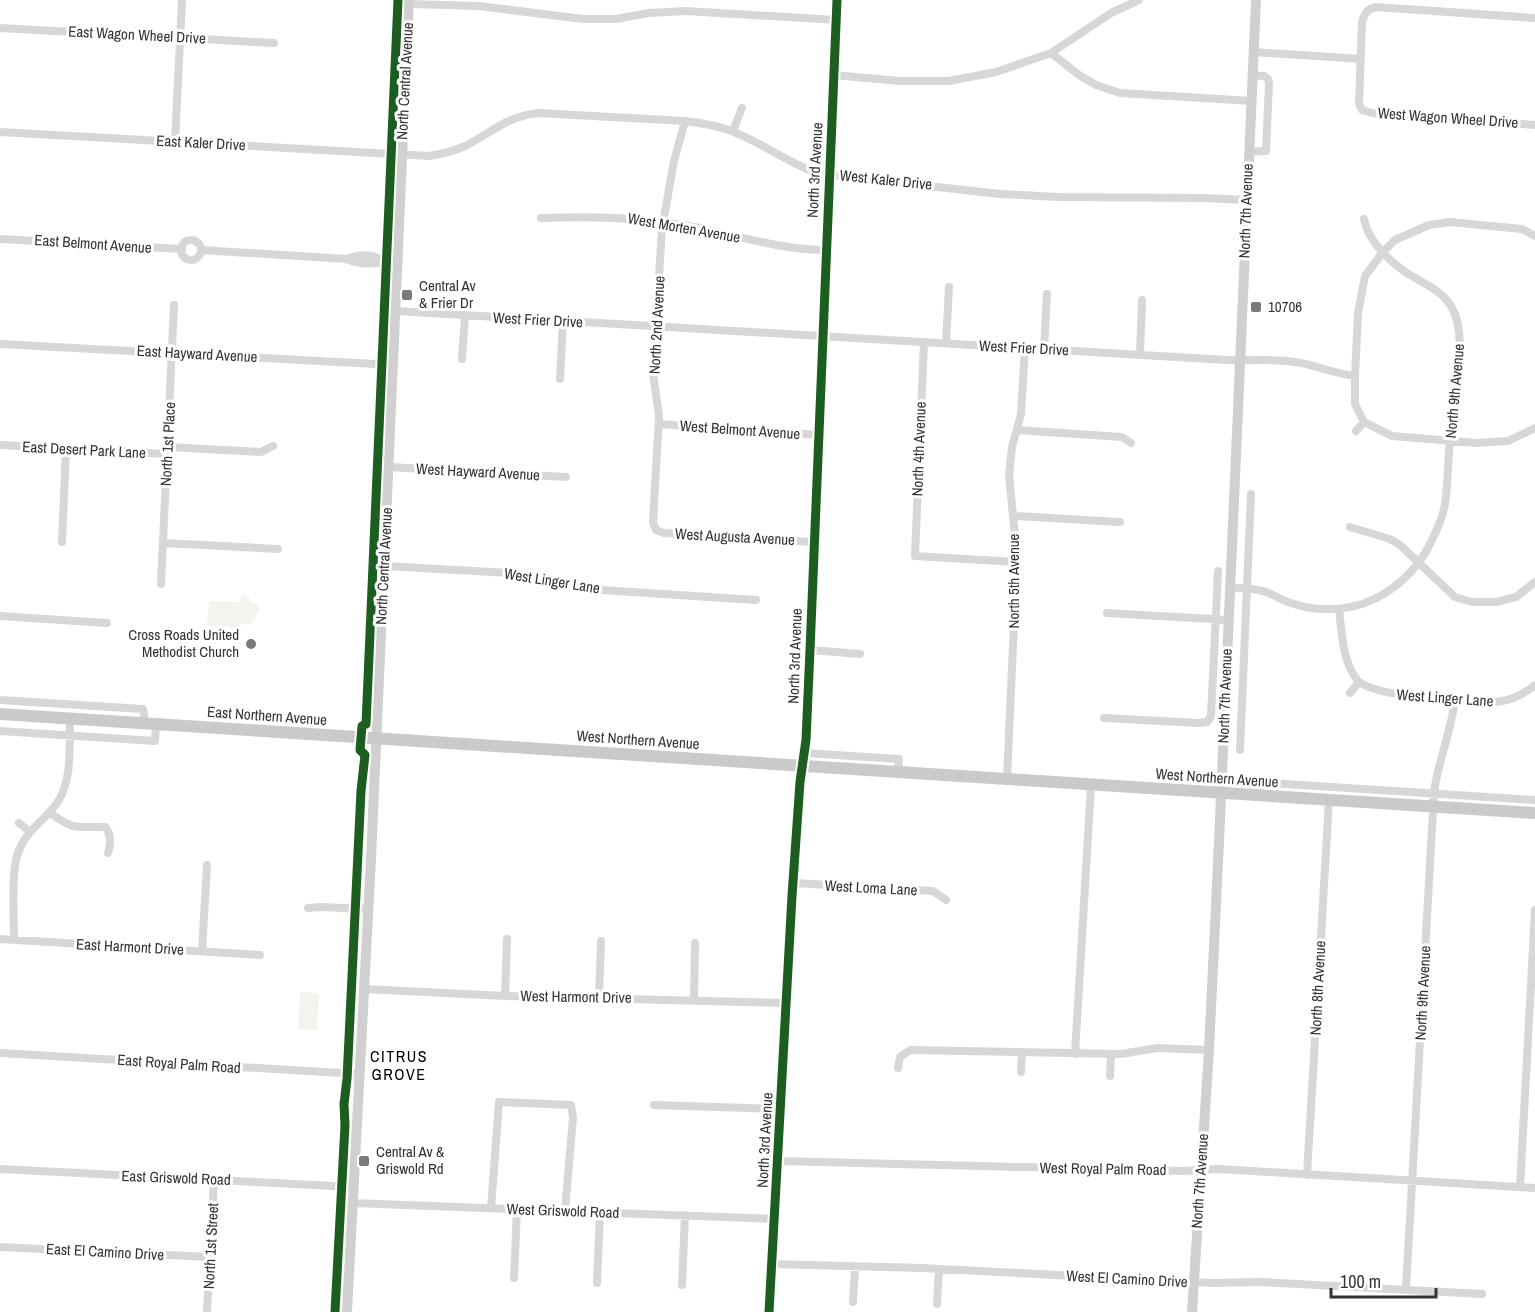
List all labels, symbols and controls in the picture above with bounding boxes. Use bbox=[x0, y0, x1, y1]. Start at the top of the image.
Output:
street label: East Wagon Wheel Drive bbox=[68, 20, 206, 49]
street label: North Central Avenue bbox=[391, 22, 418, 140]
street label: West Wagon Wheel Drive bbox=[1377, 102, 1519, 133]
street label: North 3rd Avenue bbox=[802, 122, 827, 218]
street label: East Kaler Drive bbox=[156, 130, 246, 155]
street label: North 7th Avenue bbox=[1233, 163, 1258, 259]
street label: West Kaler Drive bbox=[839, 164, 933, 195]
street label: West Morten Avenue bbox=[626, 207, 742, 248]
street label: East Belmont Avenue bbox=[34, 229, 152, 258]
place label: Central Av & Frier Dr bbox=[419, 275, 476, 313]
street label: North 2nd Avenue bbox=[643, 275, 670, 375]
marker: Central Av & Frier Dr bbox=[400, 288, 414, 302]
place label: 10706 bbox=[1268, 296, 1302, 317]
marker: 10706 bbox=[1249, 300, 1263, 314]
street label: West Frier Drive bbox=[493, 307, 584, 332]
street label: West Frier Drive bbox=[979, 335, 1070, 360]
street label: East Hayward Avenue bbox=[136, 340, 258, 367]
street label: North 9th Avenue bbox=[1440, 343, 1469, 439]
street label: North 1st Place bbox=[155, 401, 180, 487]
street label: North 4th Avenue bbox=[906, 401, 931, 497]
street label: West Belmont Avenue bbox=[679, 415, 801, 444]
street label: East Desert Park Lane bbox=[22, 436, 147, 463]
street label: West Hayward Avenue bbox=[416, 458, 541, 485]
street label: North Central Avenue bbox=[370, 507, 397, 625]
street label: West Augusta Avenue bbox=[675, 523, 796, 550]
street label: North 5th Avenue bbox=[1003, 533, 1024, 628]
street label: West Linger Lane bbox=[503, 563, 602, 598]
street label: North 3rd Avenue bbox=[782, 608, 807, 704]
place label: Cross Roads United Methodist Church bbox=[128, 624, 239, 662]
marker: Cross Roads United Methodist Church bbox=[244, 637, 258, 651]
street label: North 7th Avenue bbox=[1212, 648, 1237, 744]
street label: West Linger Lane bbox=[1396, 684, 1494, 711]
street label: East Northern Avenue bbox=[206, 701, 328, 730]
street label: West Northern Avenue bbox=[576, 725, 700, 754]
street label: West Northern Avenue bbox=[1155, 763, 1279, 792]
street label: West Loma Lane bbox=[824, 875, 918, 900]
street label: East Harmont Drive bbox=[76, 933, 185, 960]
street label: North 8th Avenue bbox=[1305, 940, 1330, 1036]
street label: North 9th Avenue bbox=[1410, 945, 1435, 1041]
street label: West Harmont Drive bbox=[520, 985, 632, 1008]
district label: CITRUS GROVE bbox=[370, 1045, 428, 1085]
street label: East Royal Palm Road bbox=[117, 1049, 241, 1078]
street label: North 3rd Avenue bbox=[752, 1092, 777, 1188]
street label: North 7th Avenue bbox=[1186, 1133, 1213, 1229]
place label: Central Av & Griswold Rd bbox=[376, 1141, 445, 1179]
marker: Central Av & Griswold Rd bbox=[357, 1154, 371, 1168]
street label: West Royal Palm Road bbox=[1039, 1157, 1167, 1180]
street label: East Griswold Road bbox=[121, 1165, 231, 1190]
street label: West Griswold Road bbox=[506, 1198, 620, 1223]
street label: North 1st Street bbox=[198, 1202, 223, 1290]
street label: East El Camino Drive bbox=[45, 1238, 165, 1265]
scale bar bbox=[1331, 1261, 1436, 1299]
street label: West El Camino Drive bbox=[1066, 1265, 1188, 1292]
text: 100 m bbox=[1340, 1269, 1381, 1294]

